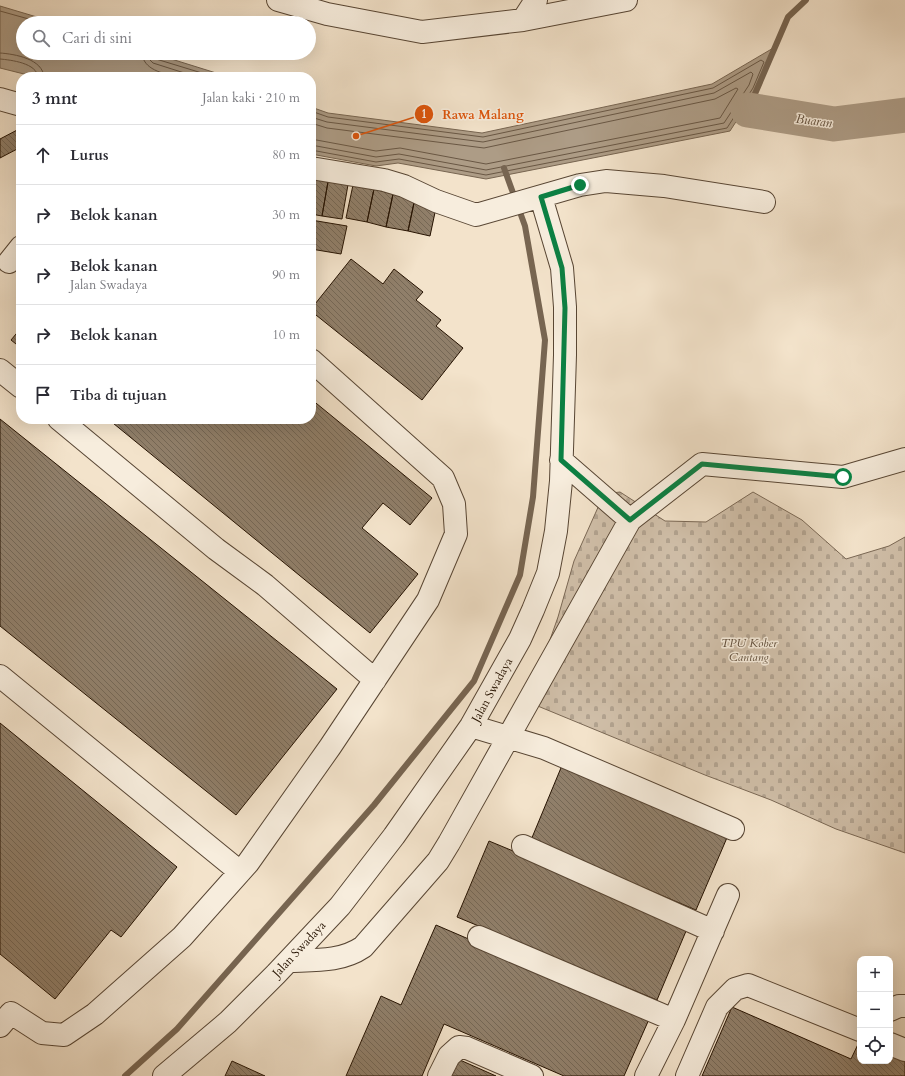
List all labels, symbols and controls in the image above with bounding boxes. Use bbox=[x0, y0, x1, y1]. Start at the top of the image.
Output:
search box bbox=[16, 16, 316, 60]
icon: search bbox=[30, 27, 52, 49]
text: Cari di sini bbox=[62, 28, 132, 48]
text: 3 mnt bbox=[32, 87, 77, 110]
text: Jalan kaki · 210 m bbox=[202, 89, 300, 107]
callout: Rawa Malang bbox=[414, 101, 532, 126]
text: 1 bbox=[421, 106, 427, 122]
text: Rawa Malang bbox=[442, 106, 524, 124]
water label: Buaran bbox=[795, 110, 834, 132]
icon: ahead bbox=[32, 144, 54, 166]
text: Lurus bbox=[70, 145, 109, 165]
text: 80 m bbox=[272, 146, 300, 164]
route end bbox=[571, 176, 589, 194]
icon: right bbox=[32, 204, 54, 226]
text: Belok kanan bbox=[70, 205, 158, 225]
text: 30 m bbox=[272, 206, 300, 224]
text: Belok kanan bbox=[70, 256, 158, 276]
icon: right bbox=[32, 264, 54, 286]
text: 90 m bbox=[272, 266, 300, 284]
text: Jalan Swadaya bbox=[70, 276, 147, 294]
icon: right bbox=[32, 324, 54, 346]
text: Belok kanan bbox=[70, 325, 158, 345]
text: 10 m bbox=[272, 326, 300, 344]
icon: arrive bbox=[32, 384, 54, 406]
text: Tiba di tujuan bbox=[70, 385, 167, 405]
route start bbox=[834, 468, 852, 486]
park label: TPU Kober Cantang bbox=[721, 635, 778, 665]
street label: Jalan Swadaya bbox=[467, 654, 517, 727]
street label: Jalan Swadaya bbox=[267, 917, 330, 982]
map controls bbox=[857, 956, 893, 1064]
button: + bbox=[857, 956, 893, 992]
button: − bbox=[857, 992, 893, 1028]
button: locate bbox=[857, 1028, 893, 1064]

